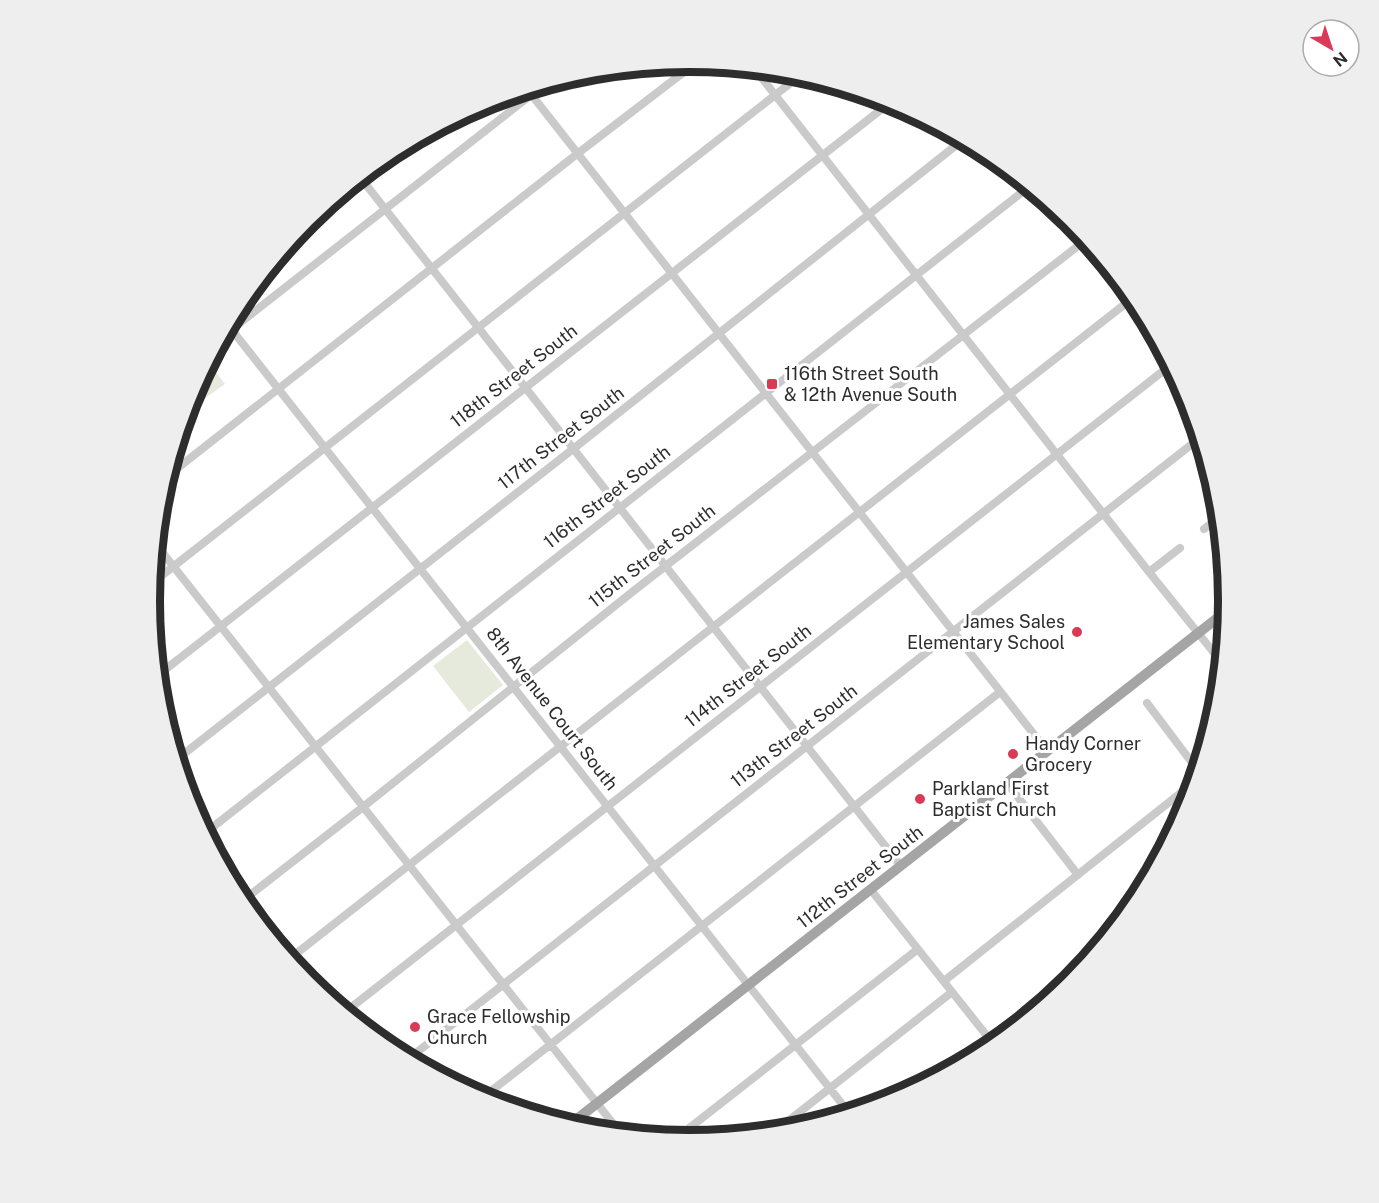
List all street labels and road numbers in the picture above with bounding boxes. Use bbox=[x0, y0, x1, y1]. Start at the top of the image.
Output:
street label: 118th Street South bbox=[446, 320, 581, 432]
street label: 117th Street South bbox=[493, 382, 628, 493]
street label: 116th Street South bbox=[539, 441, 674, 552]
street label: 115th Street South bbox=[584, 500, 719, 612]
street label: 114th Street South bbox=[680, 620, 815, 732]
street label: 8th Avenue Court South bbox=[482, 623, 622, 794]
street label: 113th Street South bbox=[726, 680, 861, 792]
street label: 112th Street South bbox=[793, 821, 927, 932]

